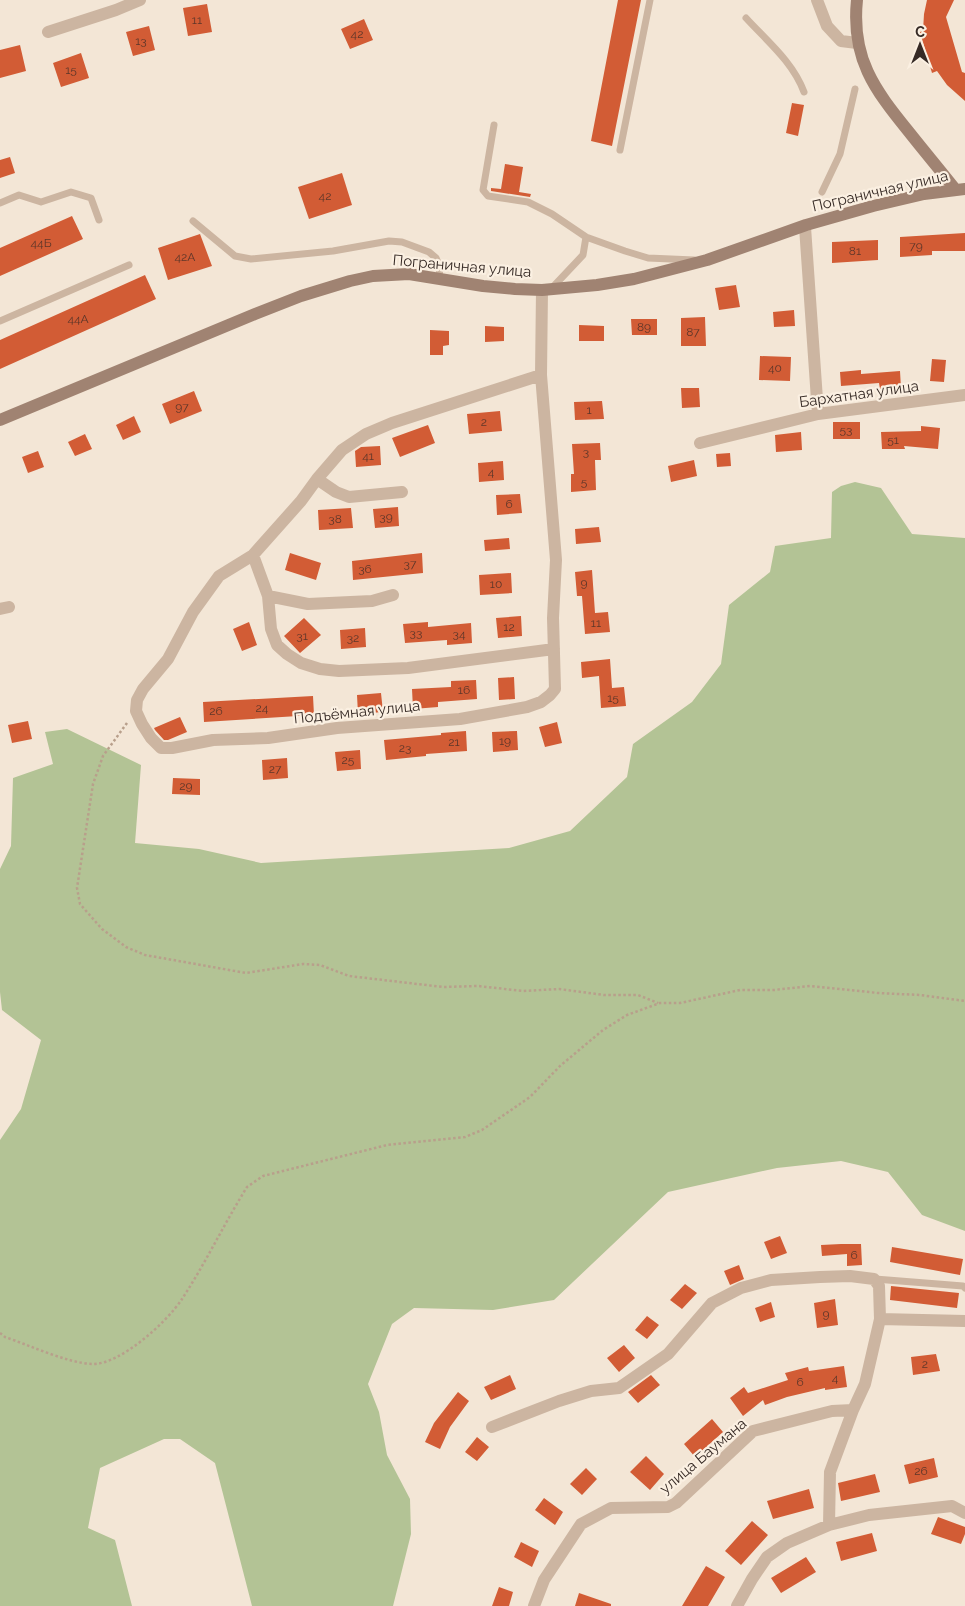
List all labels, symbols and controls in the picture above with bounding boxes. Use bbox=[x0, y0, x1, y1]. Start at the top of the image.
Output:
house number: 11 bbox=[192, 13, 202, 27]
north arrow bbox=[895, 20, 945, 70]
text: С bbox=[915, 24, 925, 40]
house number: 42 bbox=[351, 27, 363, 41]
house number: 13 bbox=[135, 34, 147, 48]
house number: 15 bbox=[65, 63, 77, 77]
street label: Пограничная улица bbox=[810, 167, 950, 215]
house number: 42 bbox=[319, 189, 331, 203]
house number: 44Б bbox=[31, 236, 52, 250]
house number: 79 bbox=[909, 239, 923, 253]
house number: 81 bbox=[849, 244, 861, 258]
house number: 42А bbox=[175, 250, 195, 264]
street label: Пограничная улица bbox=[392, 251, 532, 281]
house number: 44А bbox=[67, 312, 89, 326]
house number: 89 bbox=[637, 320, 651, 334]
house number: 87 bbox=[686, 325, 700, 339]
house number: 40 bbox=[768, 361, 782, 375]
street label: Бархатная улица bbox=[798, 377, 920, 411]
house number: 97 bbox=[175, 400, 189, 414]
house number: 1 bbox=[586, 403, 592, 417]
house number: 2 bbox=[481, 415, 487, 429]
house number: 53 bbox=[840, 423, 852, 437]
house number: 51 bbox=[887, 433, 899, 447]
house number: 3 bbox=[583, 445, 589, 459]
house number: 41 bbox=[362, 449, 374, 463]
house number: 4 bbox=[488, 465, 495, 479]
house number: 5 bbox=[581, 475, 588, 489]
house number: 6 bbox=[505, 497, 513, 511]
house number: 39 bbox=[379, 510, 393, 524]
house number: 38 bbox=[328, 512, 342, 526]
house number: 37 bbox=[404, 557, 417, 571]
house number: 36 bbox=[358, 562, 372, 576]
house number: 9 bbox=[580, 576, 588, 590]
house number: 10 bbox=[490, 577, 502, 591]
house number: 11 bbox=[591, 616, 601, 630]
house number: 12 bbox=[503, 620, 515, 634]
house number: 33 bbox=[410, 626, 422, 640]
house number: 34 bbox=[453, 627, 466, 641]
house number: 31 bbox=[296, 629, 308, 643]
house number: 32 bbox=[347, 631, 359, 645]
house number: 16 bbox=[458, 683, 470, 697]
house number: 15 bbox=[607, 691, 619, 705]
street label: Подъёмная улица bbox=[293, 696, 421, 728]
house number: 24 bbox=[256, 701, 269, 715]
house number: 26 bbox=[209, 704, 223, 718]
house number: 19 bbox=[499, 734, 511, 748]
house number: 21 bbox=[448, 735, 460, 749]
house number: 23 bbox=[399, 741, 411, 755]
house number: 25 bbox=[342, 753, 355, 767]
house number: 27 bbox=[269, 762, 282, 776]
house number: 29 bbox=[179, 779, 193, 793]
house number: 6 bbox=[850, 1248, 858, 1262]
house number: 9 bbox=[822, 1307, 830, 1321]
house number: 2 bbox=[922, 1357, 928, 1371]
house number: 4 bbox=[832, 1371, 839, 1385]
house number: 6 bbox=[796, 1375, 804, 1389]
street label: улица Баумана bbox=[656, 1414, 750, 1498]
house number: 26 bbox=[914, 1464, 928, 1478]

